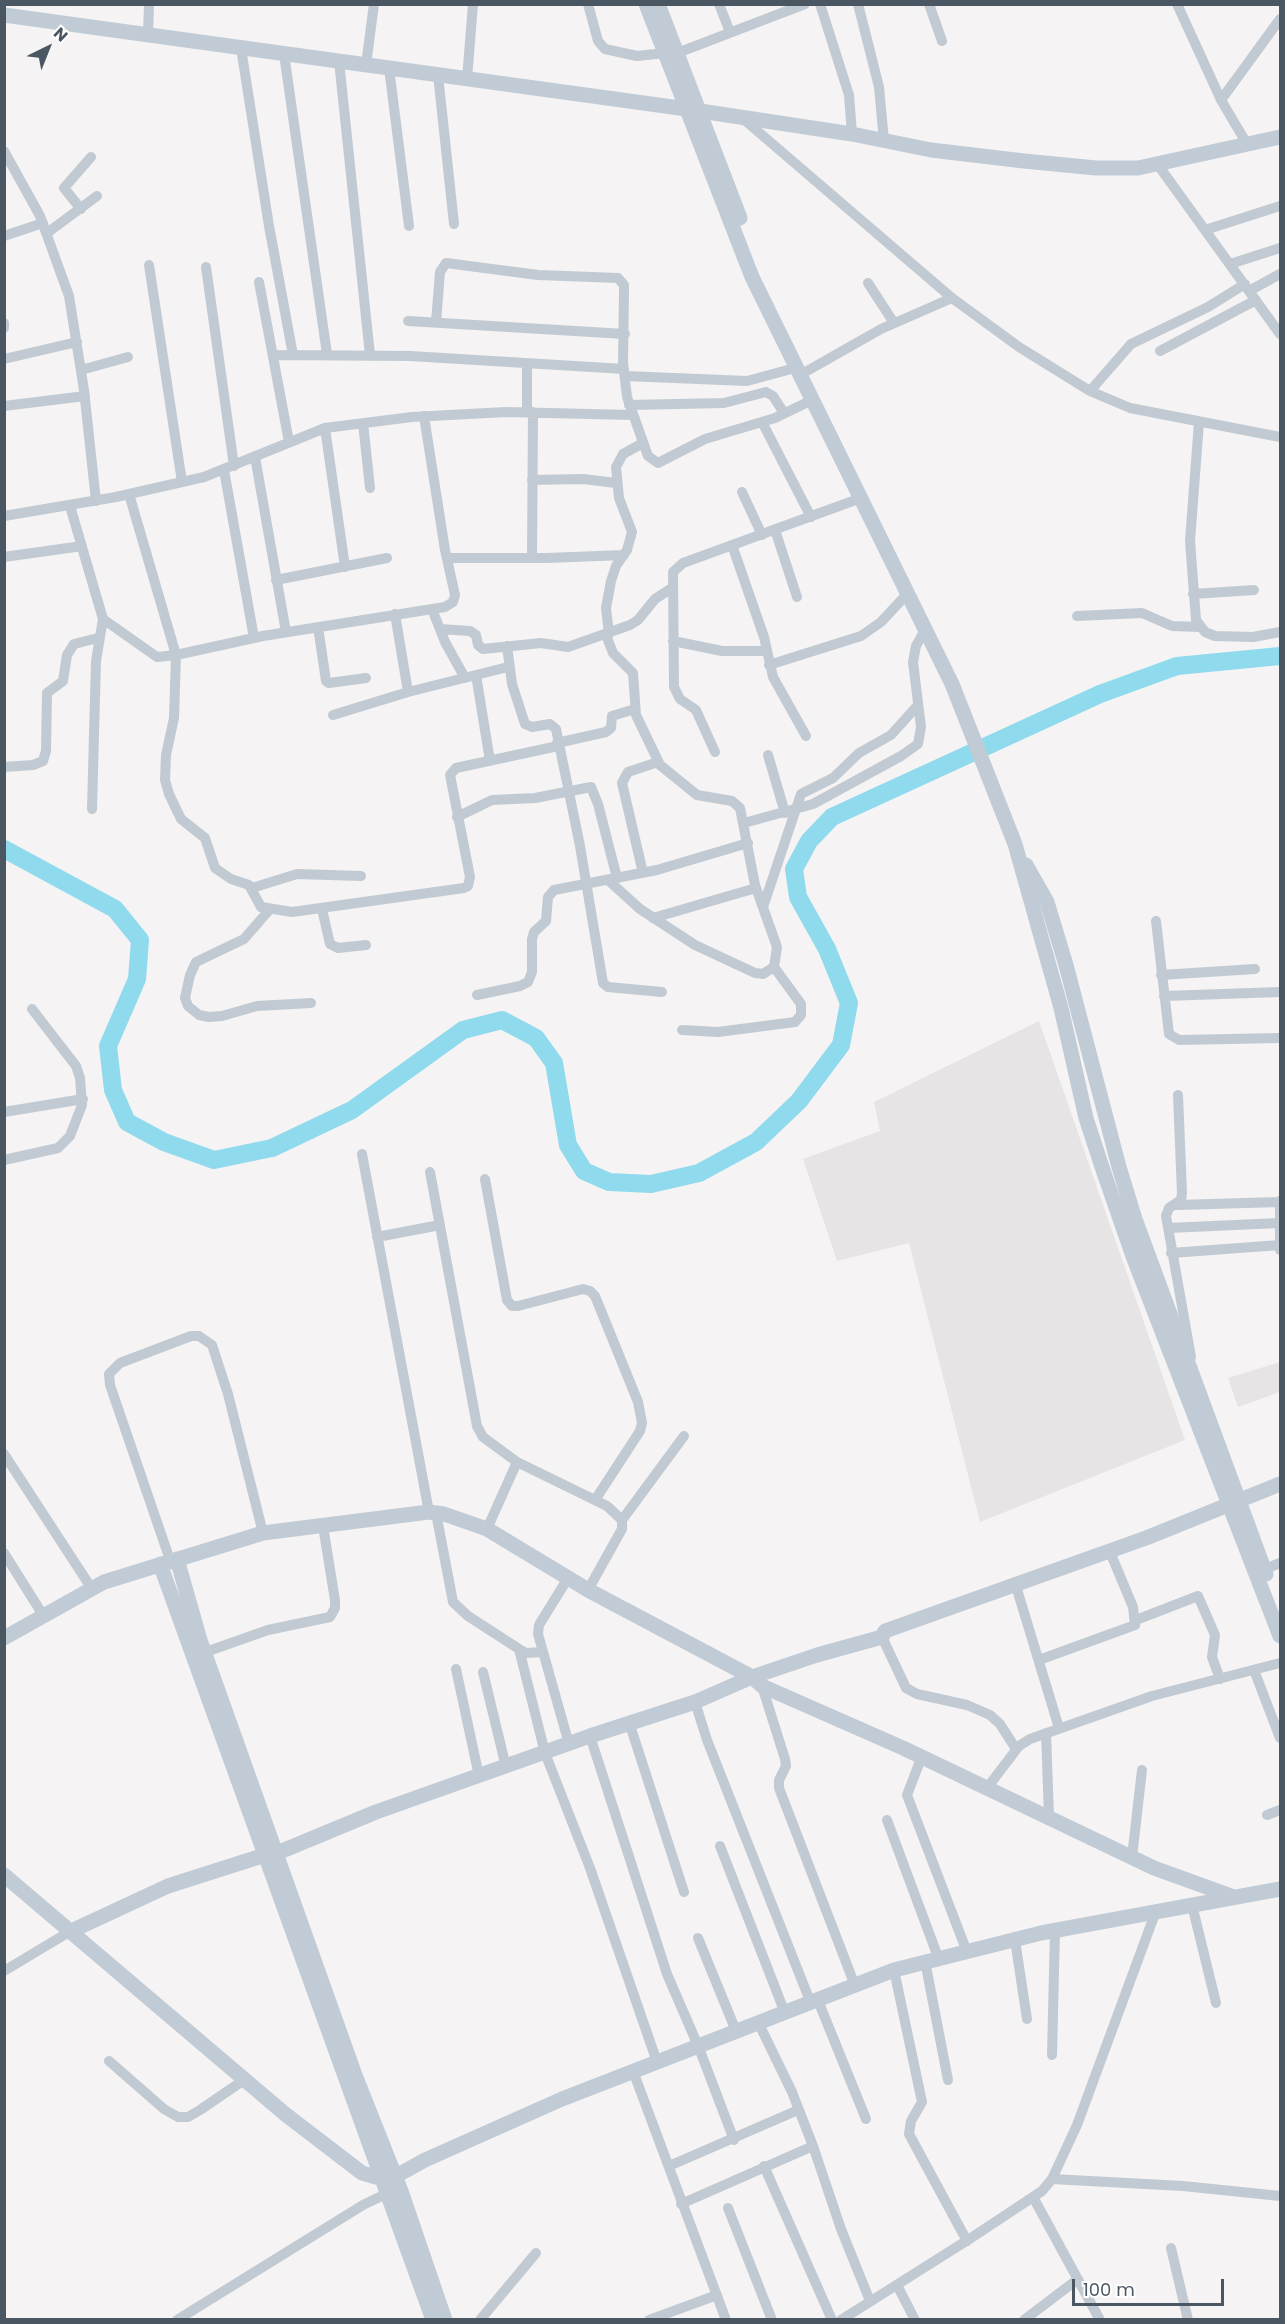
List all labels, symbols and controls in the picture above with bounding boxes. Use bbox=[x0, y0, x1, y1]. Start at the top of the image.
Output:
north arrow bbox=[18, 18, 78, 78]
text: N bbox=[48, 22, 73, 47]
scale bar bbox=[1075, 2267, 1226, 2305]
text: 100 m bbox=[1083, 2277, 1135, 2302]

